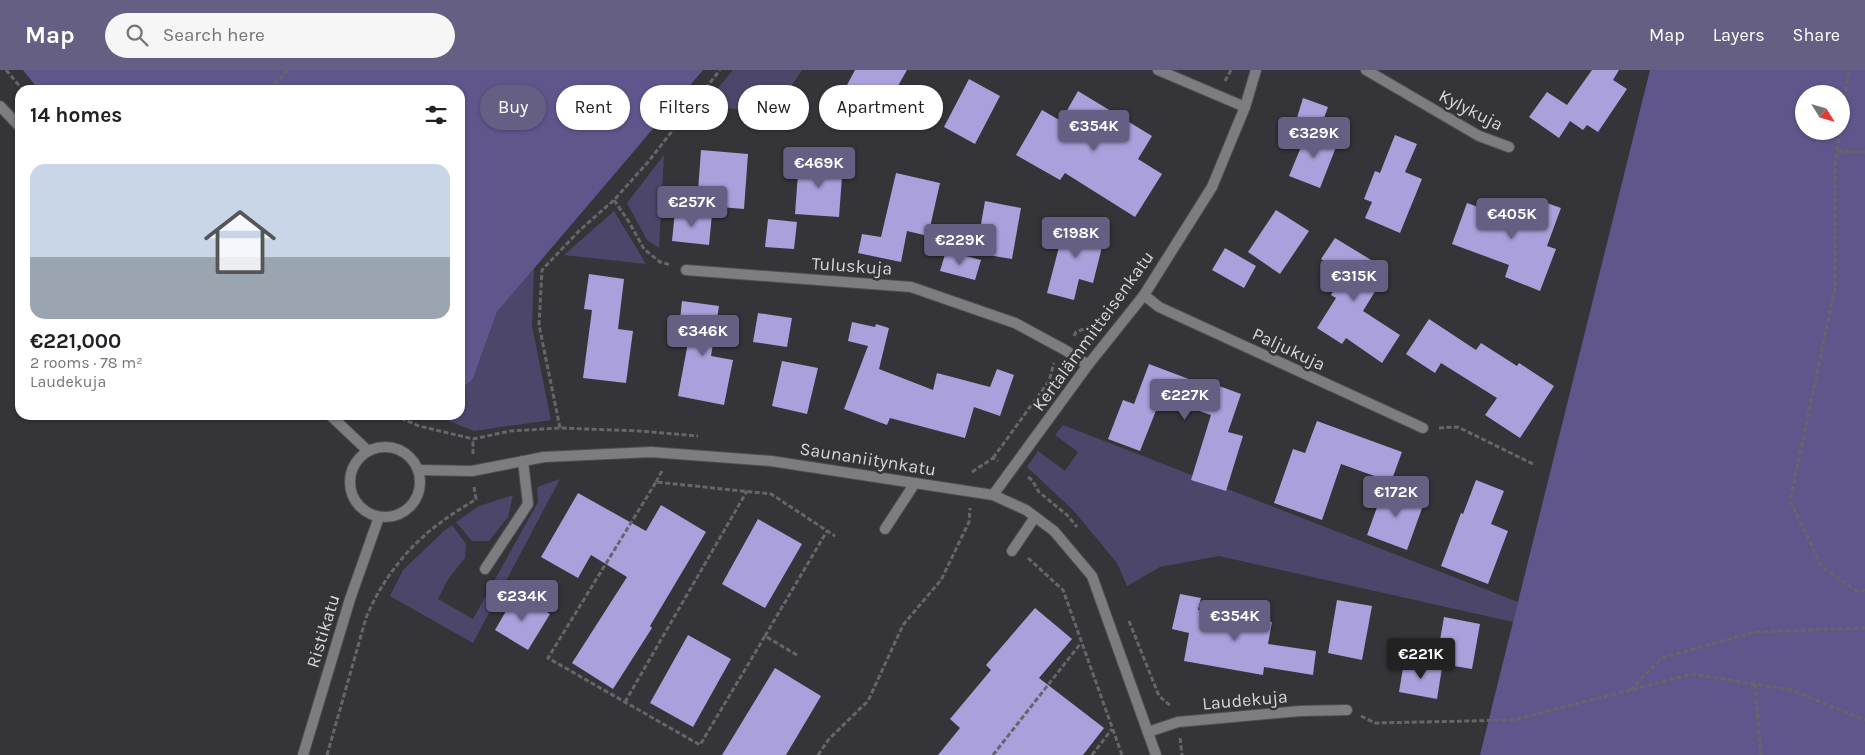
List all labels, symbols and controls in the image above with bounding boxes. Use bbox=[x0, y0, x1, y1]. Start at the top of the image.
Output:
search box bbox=[105, 13, 455, 58]
text: Map bbox=[25, 21, 75, 49]
icon: search bbox=[123, 21, 151, 49]
text: Search here bbox=[163, 24, 265, 46]
text: Map bbox=[1649, 24, 1685, 46]
text: Layers bbox=[1713, 24, 1765, 46]
text: Share bbox=[1793, 24, 1840, 46]
street label: Kylykuja bbox=[1435, 84, 1507, 136]
chip: Buy bbox=[480, 85, 546, 130]
chip: Rent bbox=[556, 85, 630, 130]
chip: Filters bbox=[640, 85, 728, 130]
chip: New bbox=[738, 85, 809, 130]
chip: Apartment bbox=[819, 85, 943, 130]
north arrow bbox=[1795, 85, 1850, 140]
map controls bbox=[1795, 85, 1850, 140]
icon: filters bbox=[422, 101, 450, 129]
text: 14 homes bbox=[30, 103, 122, 127]
pin: €354K bbox=[1059, 109, 1129, 152]
text: €354K bbox=[1069, 116, 1119, 135]
pin: €329K bbox=[1279, 116, 1349, 159]
text: €329K bbox=[1289, 123, 1339, 142]
pin: €469K bbox=[784, 146, 854, 189]
text: €469K bbox=[794, 153, 844, 172]
pin: €257K bbox=[657, 186, 727, 228]
text: €257K bbox=[668, 192, 716, 211]
icon: home bbox=[195, 197, 285, 287]
pin: €405K bbox=[1477, 198, 1547, 240]
text: €405K bbox=[1487, 204, 1537, 223]
pin: €198K bbox=[1041, 216, 1111, 259]
text: €198K bbox=[1053, 223, 1099, 242]
pin: €229K bbox=[925, 224, 995, 266]
text: €229K bbox=[935, 230, 985, 249]
street label: Kertalämmitteisenkatu bbox=[1027, 247, 1159, 415]
street label: Tuluskuja bbox=[811, 252, 893, 280]
pin: €315K bbox=[1319, 260, 1389, 302]
text: €315K bbox=[1331, 266, 1377, 285]
pin: €346K bbox=[668, 314, 738, 357]
text: €346K bbox=[678, 321, 728, 340]
street label: Paljukuja bbox=[1249, 323, 1329, 375]
text: €221,000 bbox=[30, 329, 121, 353]
text: 2 rooms · 78 m² bbox=[30, 353, 143, 372]
text: Laudekuja bbox=[30, 372, 106, 391]
pin: €227K bbox=[1150, 378, 1220, 421]
text: €227K bbox=[1161, 385, 1209, 404]
street label: Saunaniitynkatu bbox=[798, 437, 938, 481]
pin: €172K bbox=[1361, 476, 1431, 518]
text: €172K bbox=[1374, 482, 1418, 501]
pin: €234K bbox=[487, 580, 557, 622]
text: €234K bbox=[497, 586, 547, 605]
street label: Ristikatu bbox=[301, 592, 345, 670]
pin: €354K bbox=[1200, 600, 1270, 642]
text: €354K bbox=[1210, 606, 1260, 625]
pin: €221K bbox=[1386, 638, 1456, 680]
text: €221K bbox=[1398, 644, 1444, 663]
street label: Laudekuja bbox=[1201, 685, 1289, 715]

